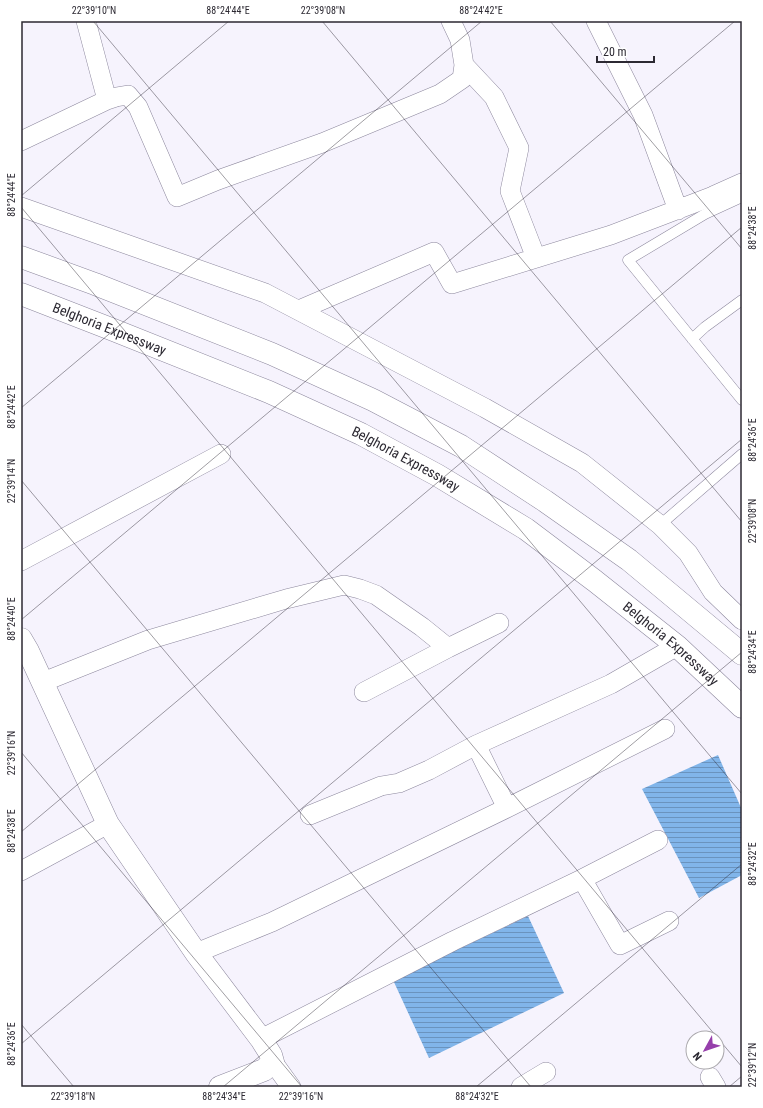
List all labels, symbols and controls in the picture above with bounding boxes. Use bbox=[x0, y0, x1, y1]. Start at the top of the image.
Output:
text: 22°39'10"N bbox=[72, 5, 116, 16]
text: 88°24'44"E bbox=[206, 5, 250, 16]
text: 22°39'08"N bbox=[301, 5, 345, 16]
text: 88°24'42"E bbox=[459, 5, 503, 16]
scale bar bbox=[597, 38, 654, 64]
text: 20 m bbox=[603, 45, 627, 59]
text: 88°24'44"E bbox=[6, 173, 17, 217]
text: 88°24'38"E bbox=[747, 206, 758, 250]
street label: Belghoria Expressway bbox=[50, 299, 169, 358]
text: 88°24'42"E bbox=[6, 385, 17, 429]
text: 88°24'36"E bbox=[747, 418, 758, 462]
street label: Belghoria Expressway bbox=[349, 423, 463, 495]
text: 22°39'14"N bbox=[6, 459, 17, 503]
text: 22°39'08"N bbox=[747, 499, 758, 543]
text: 88°24'40"E bbox=[6, 597, 17, 641]
street label: Belghoria Expressway bbox=[620, 598, 722, 689]
text: 88°24'34"E bbox=[747, 630, 758, 674]
text: 22°39'16"N bbox=[6, 731, 17, 775]
text: 88°24'38"E bbox=[6, 809, 17, 853]
text: 88°24'32"E bbox=[747, 842, 758, 886]
text: 88°24'36"E bbox=[6, 1022, 17, 1066]
north arrow bbox=[685, 1030, 725, 1070]
text: 22°39'12"N bbox=[747, 1043, 758, 1087]
text: N bbox=[690, 1049, 705, 1063]
text: 22°39'18"N bbox=[51, 1091, 95, 1102]
text: 88°24'34"E bbox=[202, 1091, 246, 1102]
text: 22°39'16"N bbox=[279, 1091, 323, 1102]
text: 88°24'32"E bbox=[455, 1091, 499, 1102]

